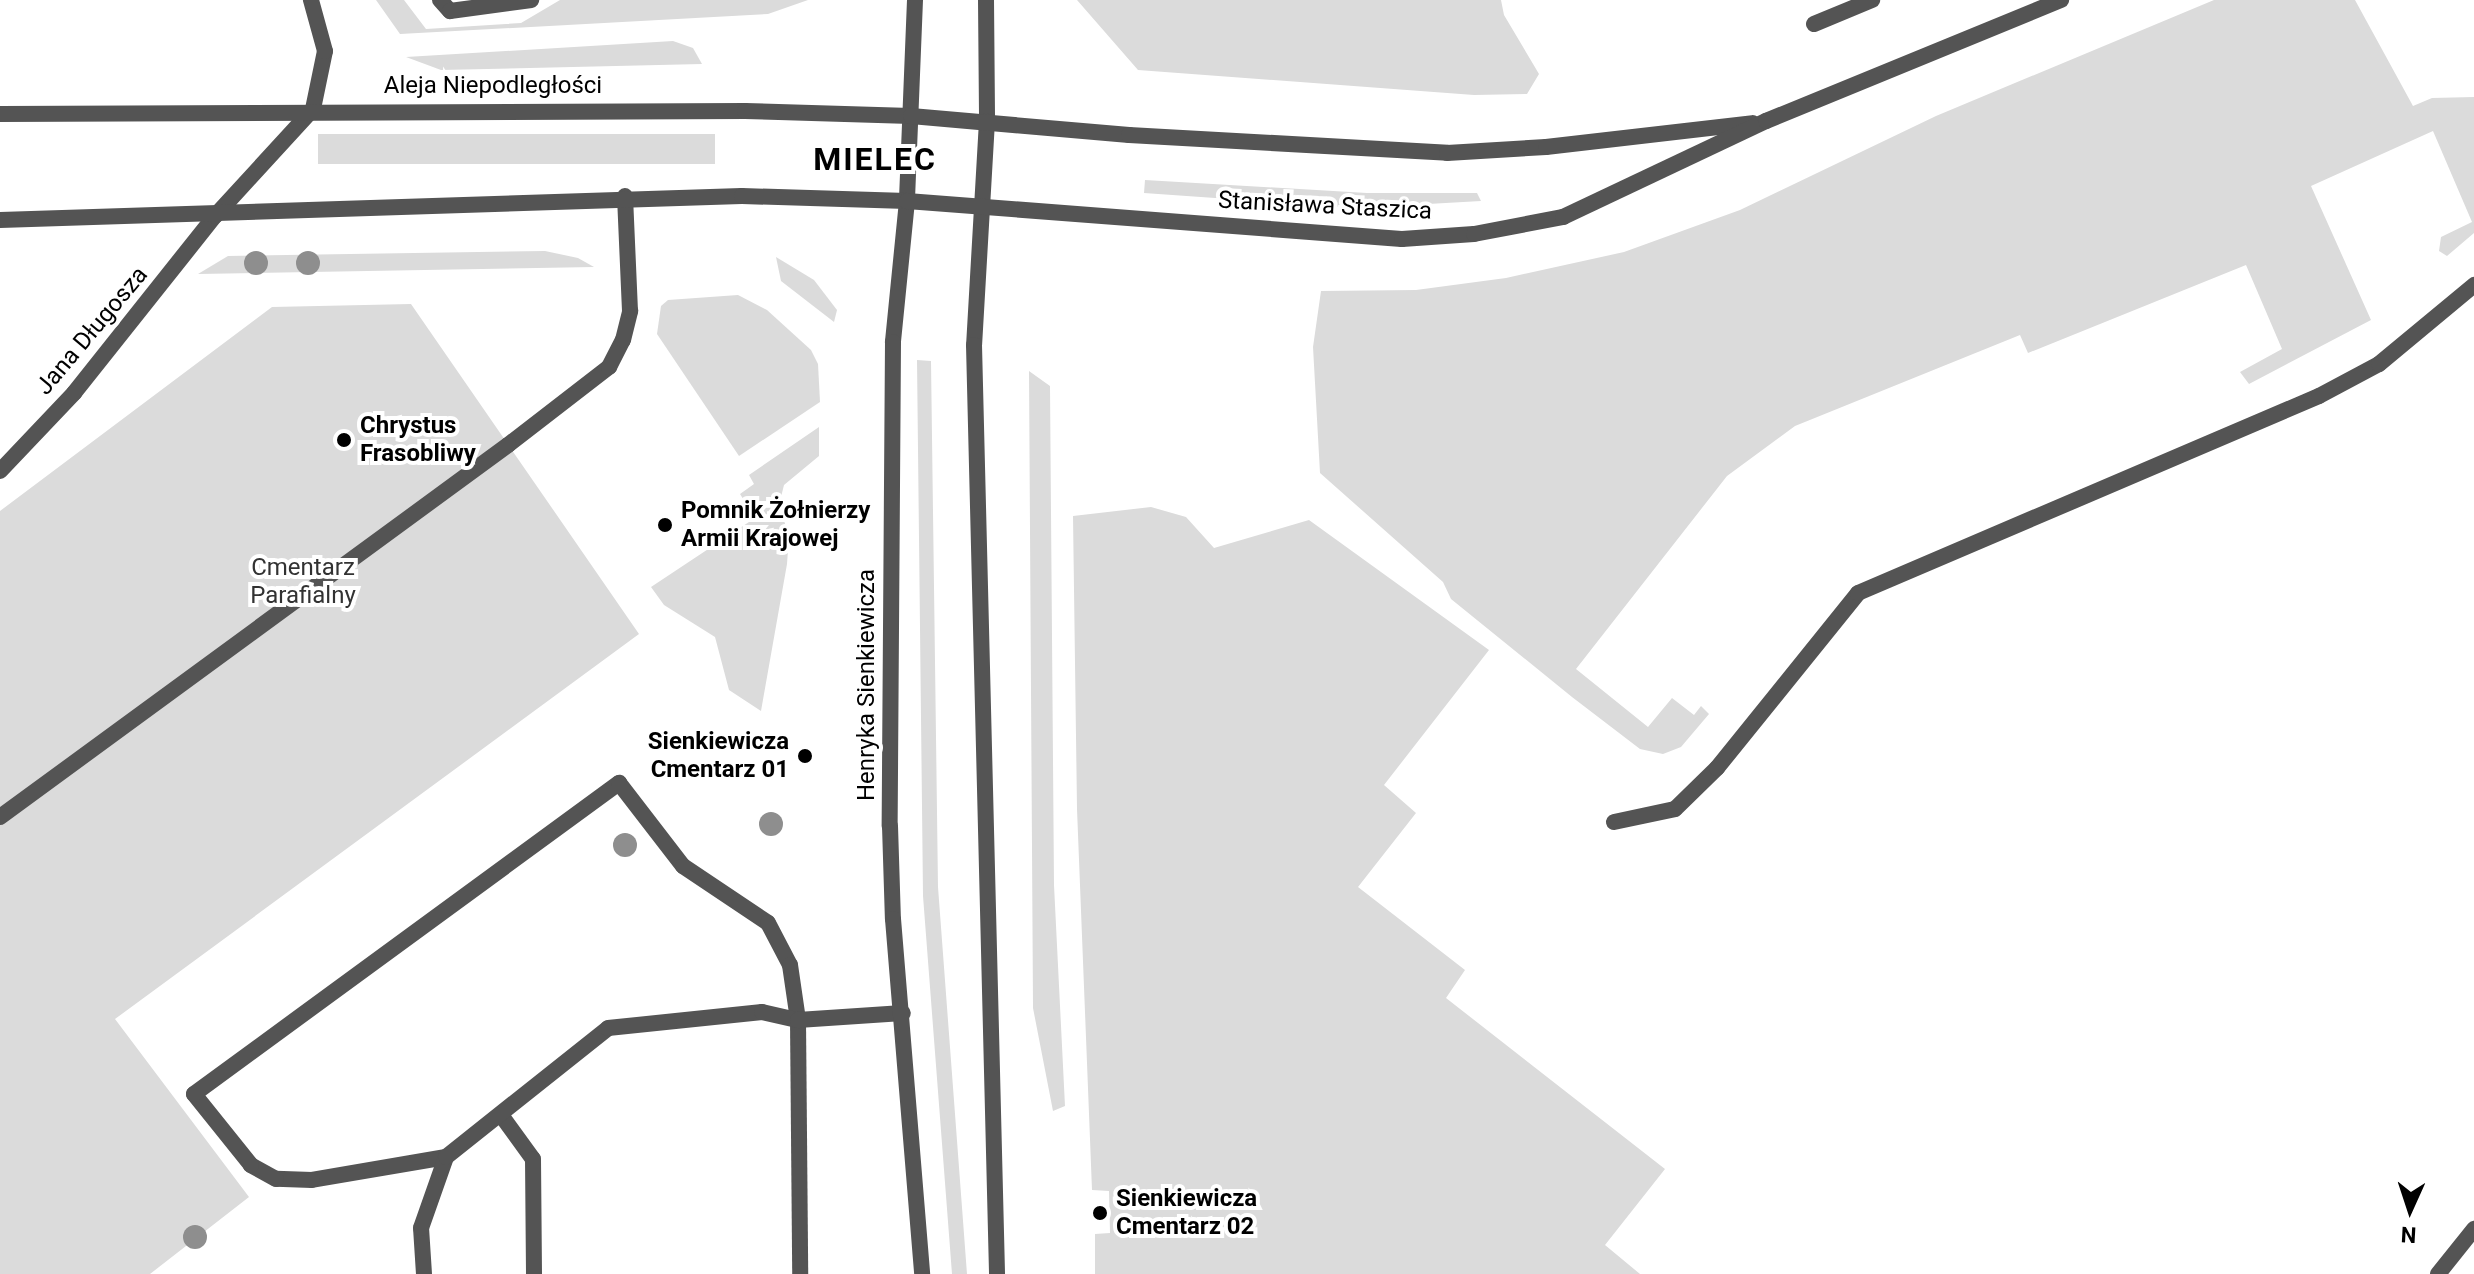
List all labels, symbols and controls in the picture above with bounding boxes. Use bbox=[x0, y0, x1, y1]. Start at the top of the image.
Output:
street label: Aleja Niepodległości bbox=[384, 72, 602, 100]
district label: MIELEC bbox=[813, 140, 937, 178]
street label: Stanisława Staszica bbox=[1217, 186, 1433, 226]
street label: Jana Długosza bbox=[30, 261, 154, 401]
place label: Chrystus Frasobliwy bbox=[360, 412, 476, 468]
marker: Chrystus Frasobliwy bbox=[335, 431, 353, 449]
place label: Pomnik Żołnierzy Armii Krajowej bbox=[681, 497, 870, 553]
marker: Pomnik Żołnierzy Armii Krajowej bbox=[656, 516, 674, 534]
park label: Cmentarz Parafialny bbox=[250, 554, 356, 610]
street label: Henryka Sienkiewicza bbox=[853, 569, 881, 801]
place label: Sienkiewicza Cmentarz 01 bbox=[648, 728, 789, 784]
marker: Sienkiewicza Cmentarz 01 bbox=[796, 747, 814, 765]
north arrow bbox=[2370, 1170, 2450, 1250]
place label: Sienkiewicza Cmentarz 02 bbox=[1116, 1185, 1257, 1241]
marker: Sienkiewicza Cmentarz 02 bbox=[1091, 1204, 1109, 1222]
text: N bbox=[2400, 1222, 2417, 1247]

